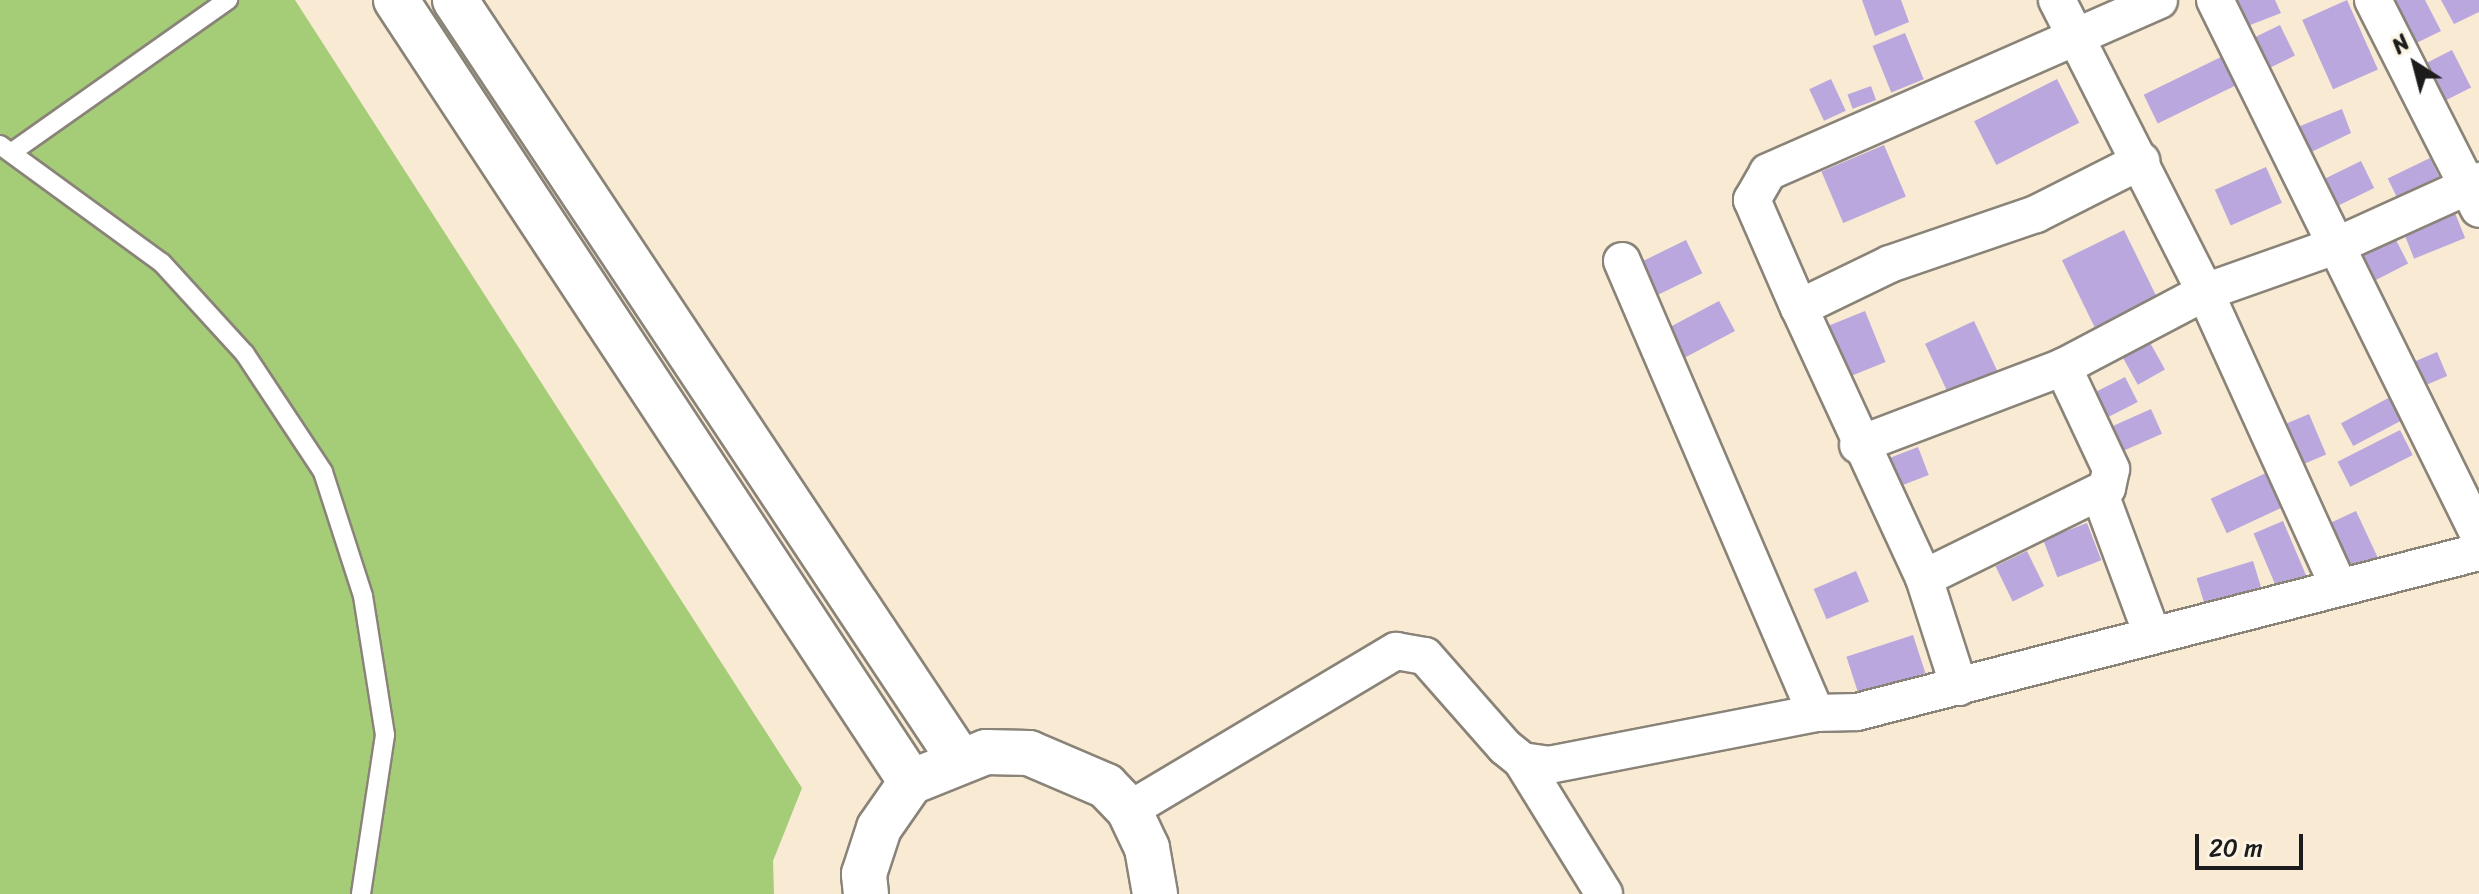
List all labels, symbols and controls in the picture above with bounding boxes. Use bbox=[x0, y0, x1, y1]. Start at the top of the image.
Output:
north arrow bbox=[2375, 24, 2455, 104]
text: N bbox=[2383, 24, 2418, 64]
scale bar bbox=[2199, 818, 2307, 868]
text: 20 m bbox=[2209, 827, 2263, 869]

